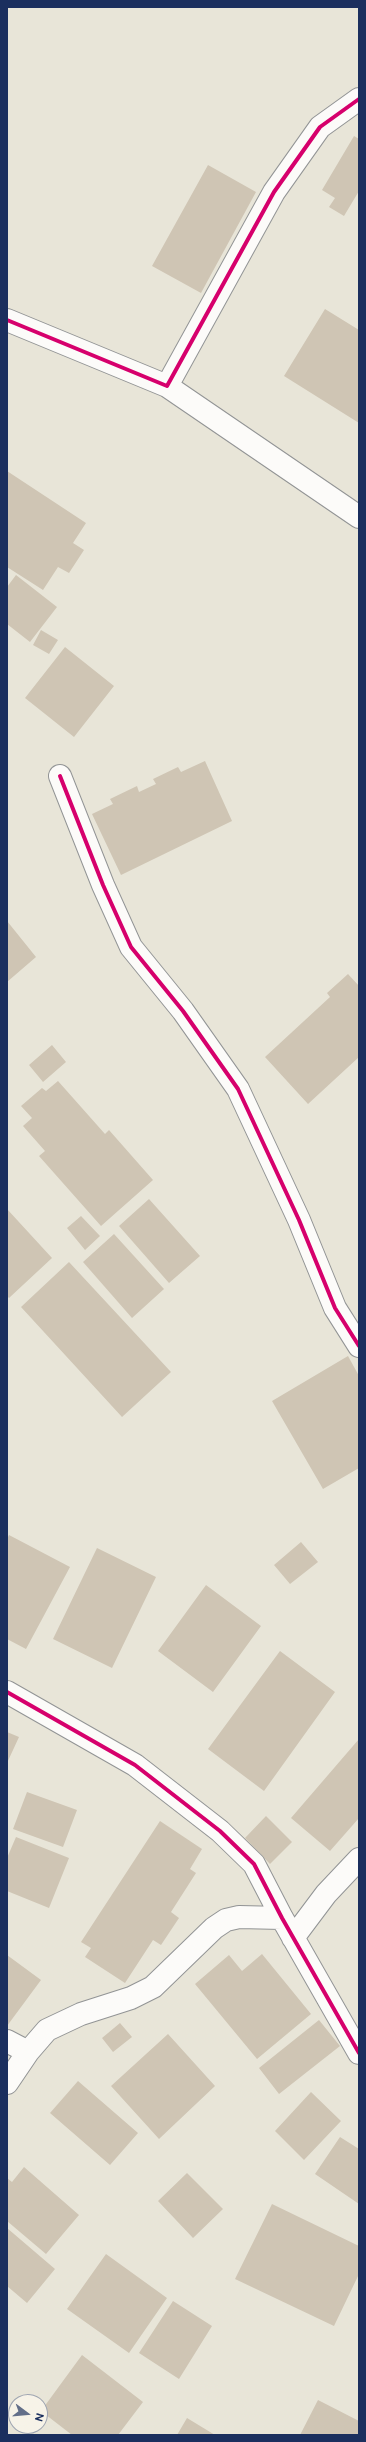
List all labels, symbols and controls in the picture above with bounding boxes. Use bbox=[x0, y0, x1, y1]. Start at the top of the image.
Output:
north arrow bbox=[8, 2394, 48, 2434]
text: N bbox=[32, 2411, 46, 2423]

